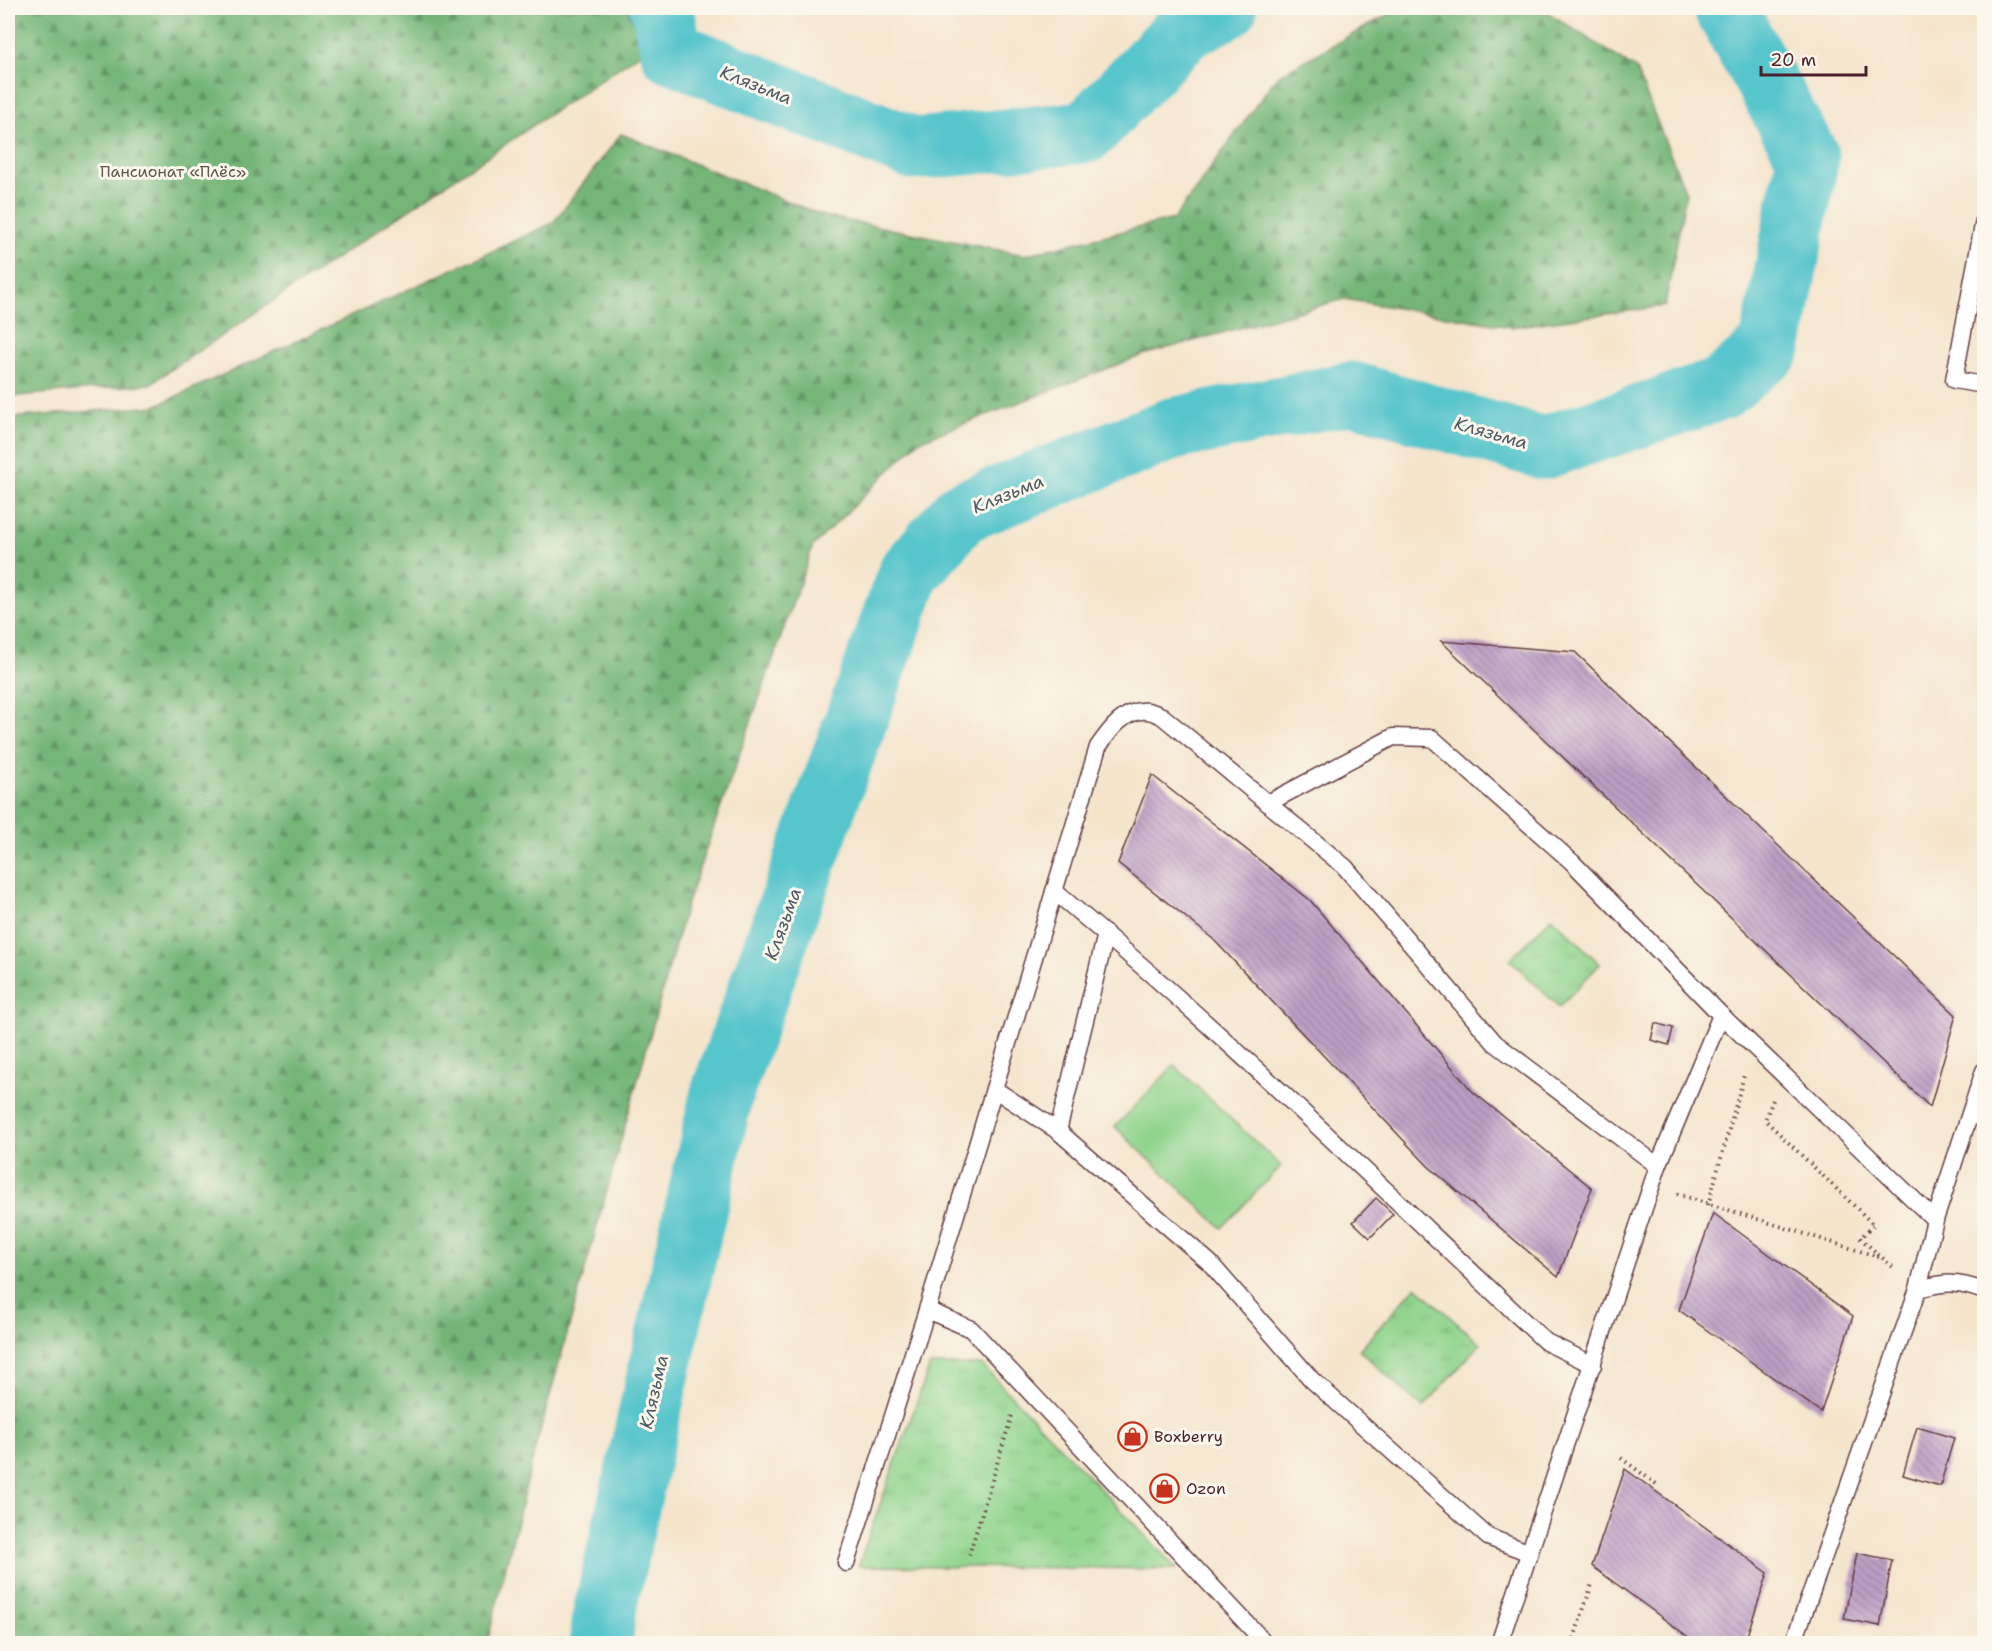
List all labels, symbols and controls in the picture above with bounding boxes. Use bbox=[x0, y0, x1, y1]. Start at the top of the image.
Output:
scale bar bbox=[1761, 39, 1866, 77]
text: 20 m bbox=[1770, 48, 1816, 72]
water label: Клязьма bbox=[717, 60, 795, 110]
park label: Пансионат «Плёс» bbox=[100, 161, 246, 182]
water label: Клязьма bbox=[1452, 411, 1530, 455]
water label: Клязьма bbox=[969, 469, 1047, 519]
water label: Клязьма bbox=[759, 885, 807, 963]
water label: Клязьма bbox=[634, 1353, 674, 1431]
shop icon: Boxberry bbox=[1117, 1420, 1149, 1452]
place label: Boxberry bbox=[1154, 1426, 1223, 1447]
shop icon: Ozon bbox=[1149, 1472, 1181, 1504]
place label: Ozon bbox=[1186, 1478, 1226, 1499]

